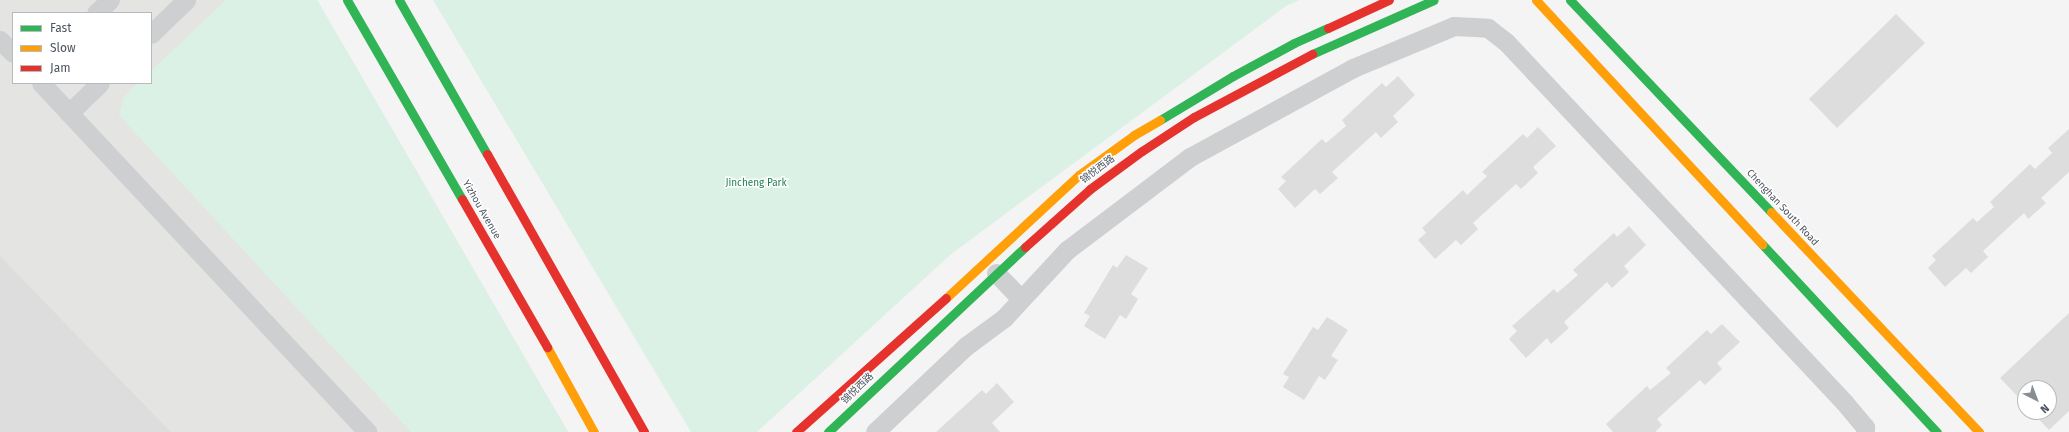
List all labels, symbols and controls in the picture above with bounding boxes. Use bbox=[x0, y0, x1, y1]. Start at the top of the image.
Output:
legend bbox=[12, 12, 152, 84]
text: Fast bbox=[50, 21, 72, 35]
text: Slow bbox=[50, 41, 76, 55]
text: Jam bbox=[50, 61, 70, 75]
street label: 锦悦西路 bbox=[1078, 153, 1118, 187]
street label: Chenghan South Road bbox=[1744, 167, 1820, 249]
street label: Yizhou Avenue bbox=[459, 178, 503, 242]
park label: Jincheng Park bbox=[725, 178, 787, 190]
street label: 锦悦西路 bbox=[839, 371, 877, 407]
north arrow bbox=[2017, 380, 2057, 420]
text: N bbox=[2038, 401, 2052, 416]

